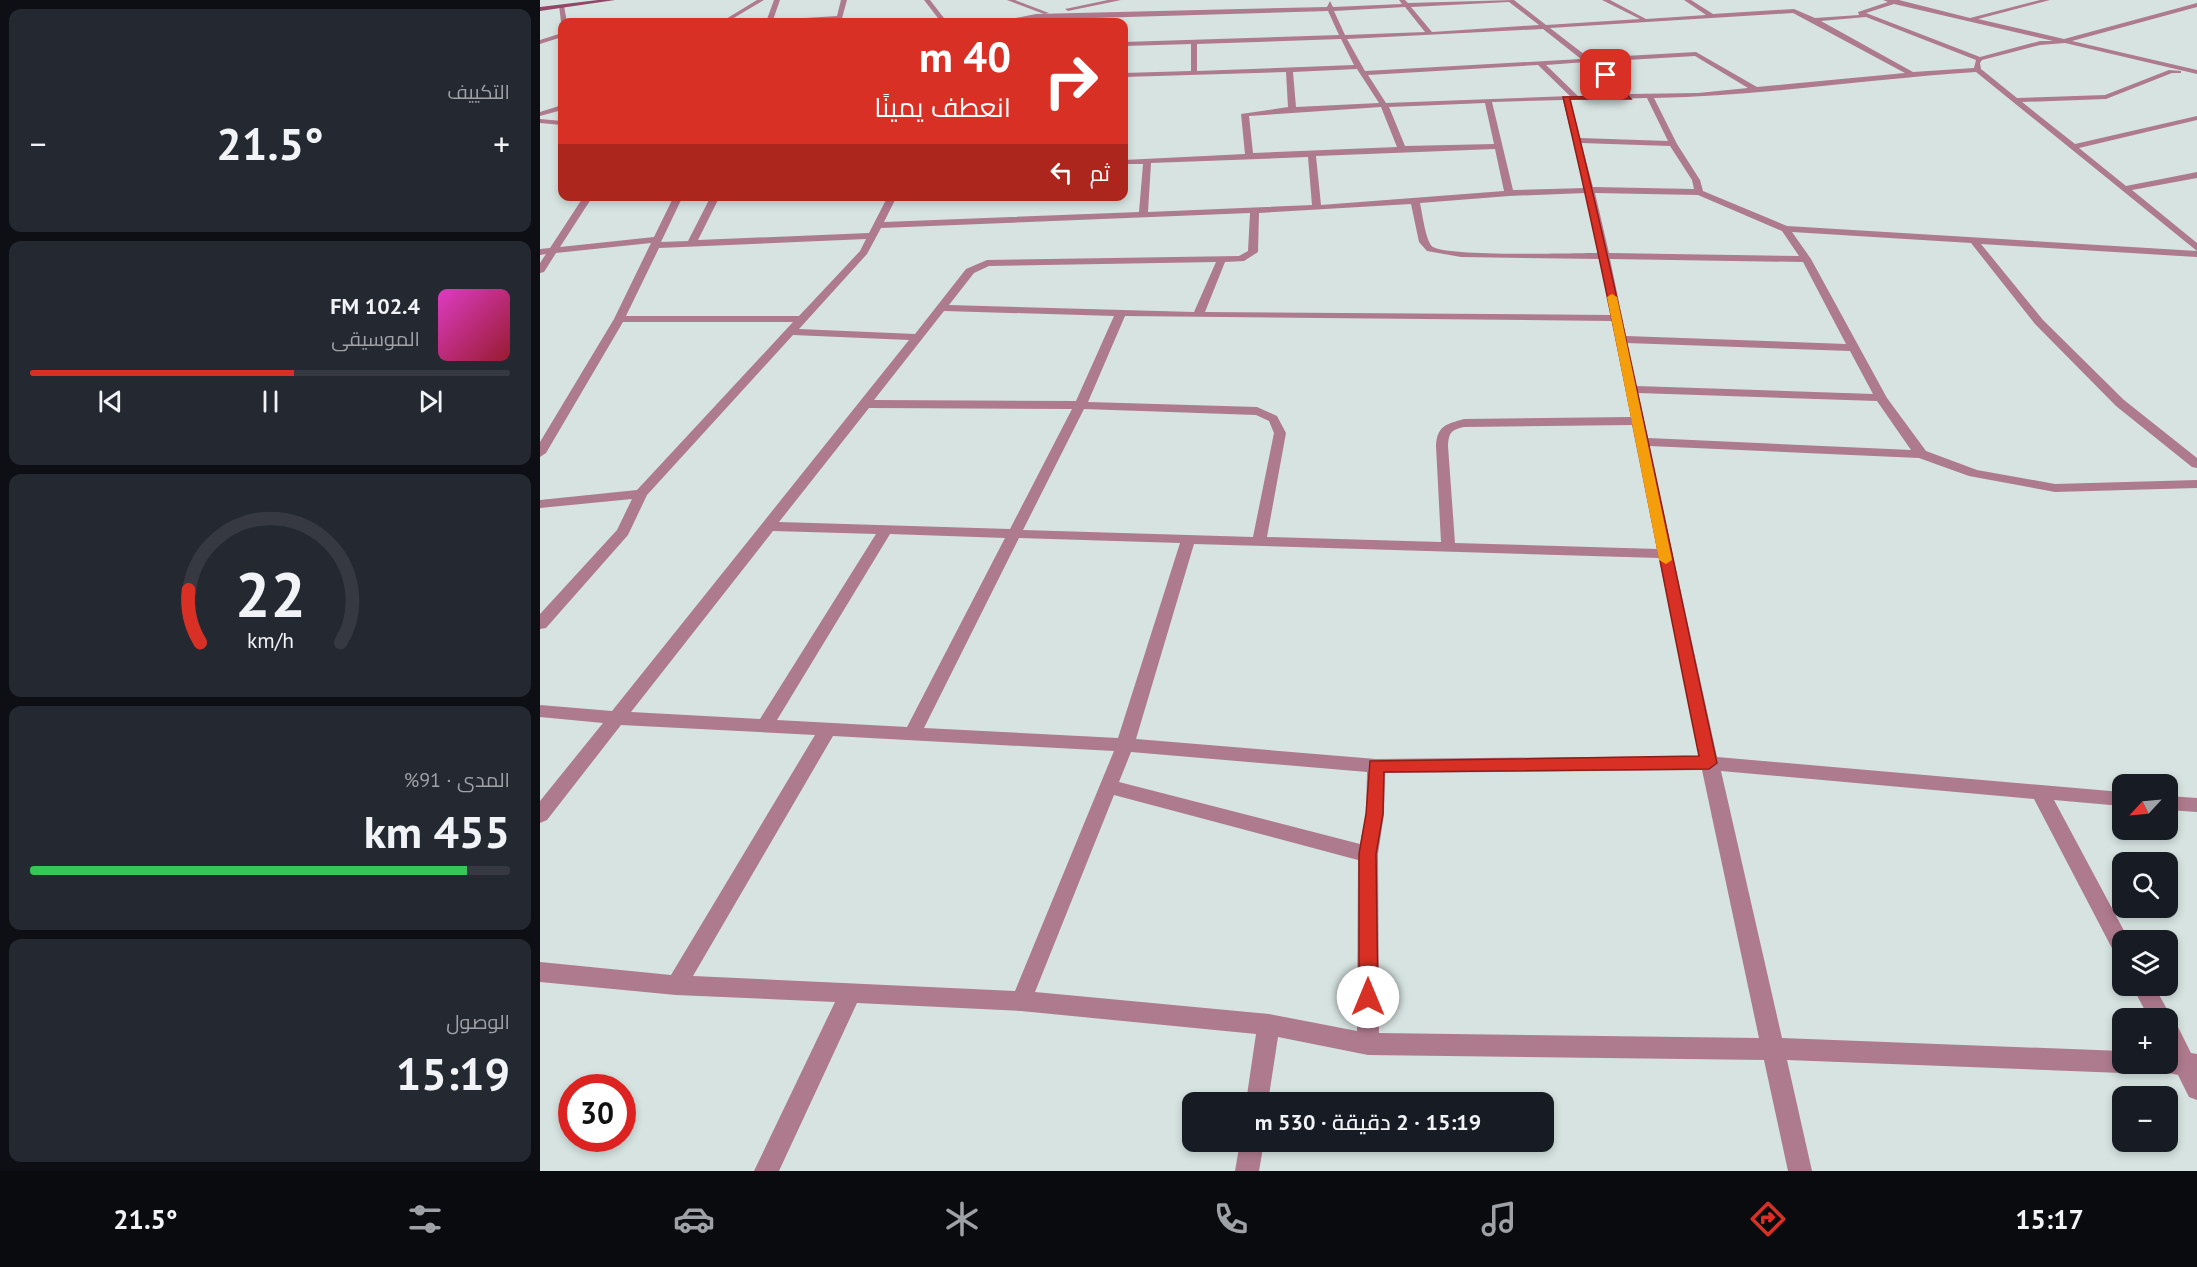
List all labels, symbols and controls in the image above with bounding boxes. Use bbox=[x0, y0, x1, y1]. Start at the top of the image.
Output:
text: 40 m bbox=[919, 29, 1011, 84]
icon: right bbox=[1032, 42, 1110, 120]
pin bbox=[1580, 49, 1631, 100]
icon: arrive bbox=[1589, 58, 1622, 91]
text: التكييف bbox=[447, 79, 510, 105]
text: انعطف يمينًا bbox=[874, 90, 1011, 124]
text: 21.5° bbox=[216, 114, 324, 172]
text: − bbox=[30, 122, 47, 165]
text: + bbox=[493, 122, 510, 165]
icon: left bbox=[1045, 156, 1078, 189]
text: ثم bbox=[1090, 159, 1110, 187]
text: 102.4 FM bbox=[330, 292, 420, 320]
text: الموسيقى bbox=[331, 326, 420, 352]
icon: previous bbox=[94, 385, 127, 418]
icon: pause bbox=[254, 385, 287, 418]
icon: next bbox=[414, 385, 447, 418]
text: 22 bbox=[235, 553, 305, 634]
text: km/h bbox=[246, 626, 293, 654]
text: المدى · 91% bbox=[404, 767, 510, 793]
north arrow bbox=[2112, 774, 2178, 840]
map controls bbox=[2112, 774, 2178, 1152]
text: 455 km bbox=[364, 802, 510, 860]
button: search bbox=[2112, 852, 2178, 918]
button: layers bbox=[2112, 930, 2178, 996]
position arrow bbox=[1336, 965, 1400, 1029]
button: + bbox=[2112, 1008, 2178, 1074]
text: الوصول bbox=[446, 1009, 510, 1035]
text: 15:19 bbox=[396, 1044, 510, 1102]
speed limit sign: 30 bbox=[558, 1074, 636, 1152]
button: − bbox=[2112, 1086, 2178, 1152]
text: 15:19 · 2 دقيقة · 530 m bbox=[1255, 1108, 1481, 1136]
icon: filters bbox=[404, 1198, 446, 1240]
icon: car bbox=[673, 1198, 715, 1240]
icon: climate bbox=[941, 1198, 983, 1240]
icon: phone bbox=[1210, 1198, 1252, 1240]
icon: music bbox=[1478, 1198, 1520, 1240]
icon: directions bbox=[1747, 1198, 1789, 1240]
text: 21.5° bbox=[113, 1202, 178, 1236]
text: 15:17 bbox=[2015, 1202, 2084, 1236]

